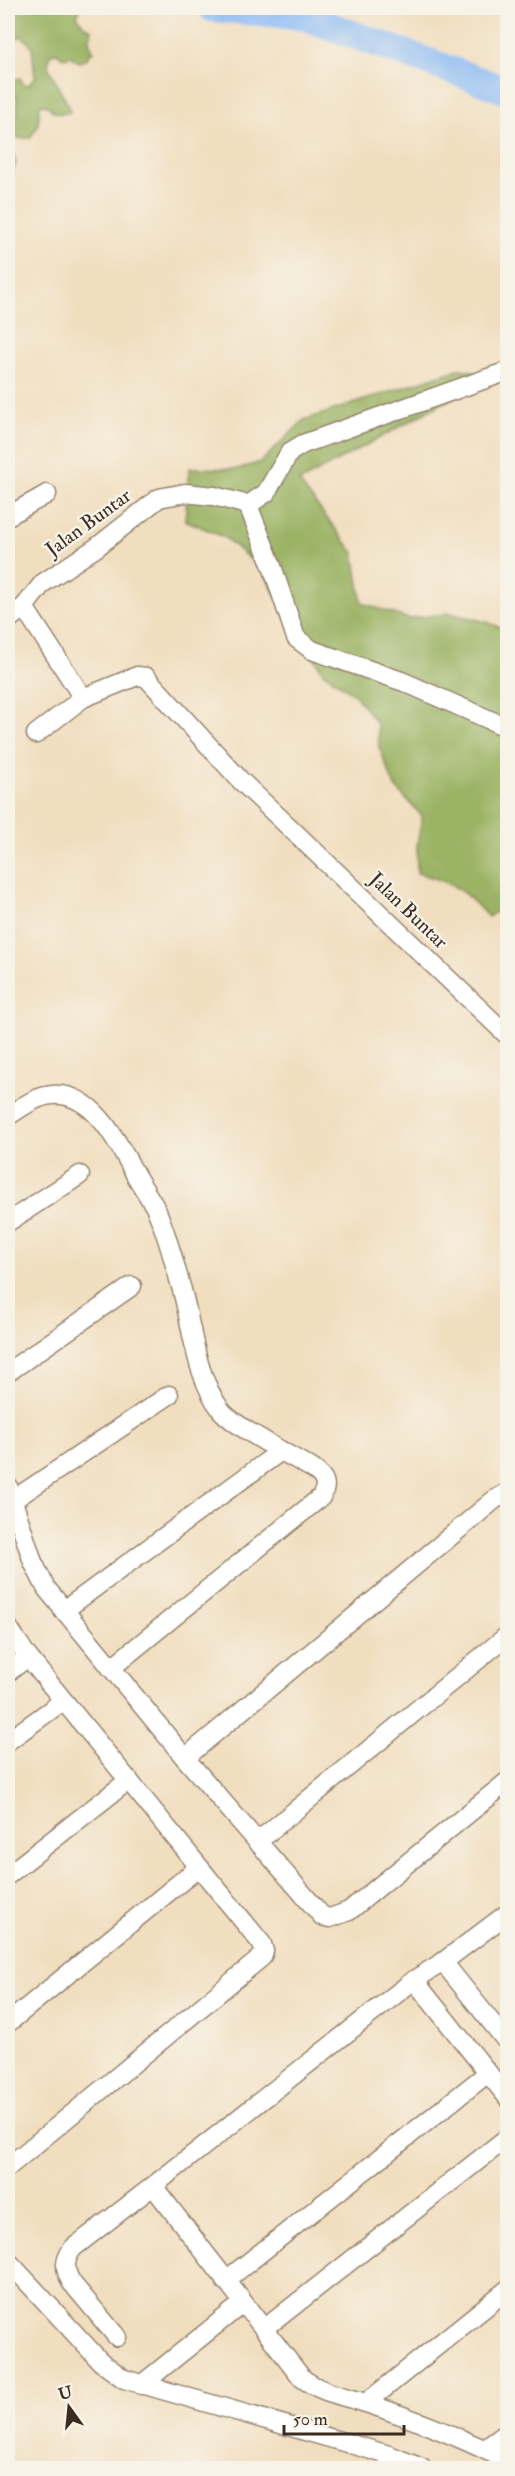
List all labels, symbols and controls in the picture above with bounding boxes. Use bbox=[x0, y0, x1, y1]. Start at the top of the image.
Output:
street label: Jalan Buntar bbox=[40, 483, 136, 562]
street label: Jalan Buntar bbox=[363, 866, 454, 954]
north arrow bbox=[39, 2377, 99, 2437]
text: U bbox=[56, 2382, 75, 2405]
scale bar bbox=[284, 2398, 404, 2436]
text: 50 m bbox=[293, 2408, 328, 2431]

